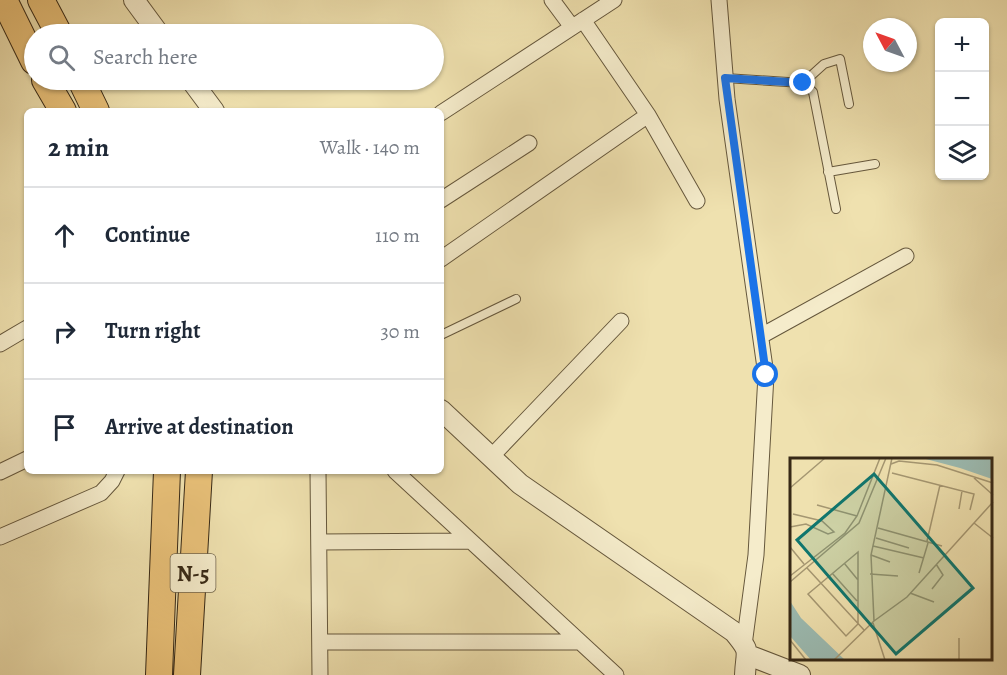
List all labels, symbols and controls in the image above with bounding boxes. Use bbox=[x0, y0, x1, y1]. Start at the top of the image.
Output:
north arrow bbox=[863, 18, 917, 72]
map controls bbox=[935, 18, 989, 180]
button: + bbox=[935, 18, 989, 72]
search box bbox=[24, 24, 444, 90]
icon: search bbox=[45, 41, 78, 74]
text: Search here bbox=[93, 42, 198, 72]
route end bbox=[789, 69, 815, 95]
button: − bbox=[935, 72, 989, 126]
button: layers bbox=[935, 126, 989, 180]
text: 2 min bbox=[48, 130, 109, 165]
text: Walk · 140 m bbox=[320, 134, 420, 161]
icon: ahead bbox=[48, 219, 81, 252]
text: Continue bbox=[105, 220, 190, 250]
text: 110 m bbox=[375, 222, 420, 249]
icon: right bbox=[48, 315, 81, 348]
text: Turn right bbox=[105, 316, 201, 346]
text: 30 m bbox=[380, 318, 420, 345]
route start bbox=[752, 361, 778, 387]
icon: arrive bbox=[48, 411, 81, 444]
text: Arrive at destination bbox=[105, 412, 294, 442]
inset map bbox=[790, 458, 992, 660]
road number: N-5 bbox=[170, 554, 216, 592]

